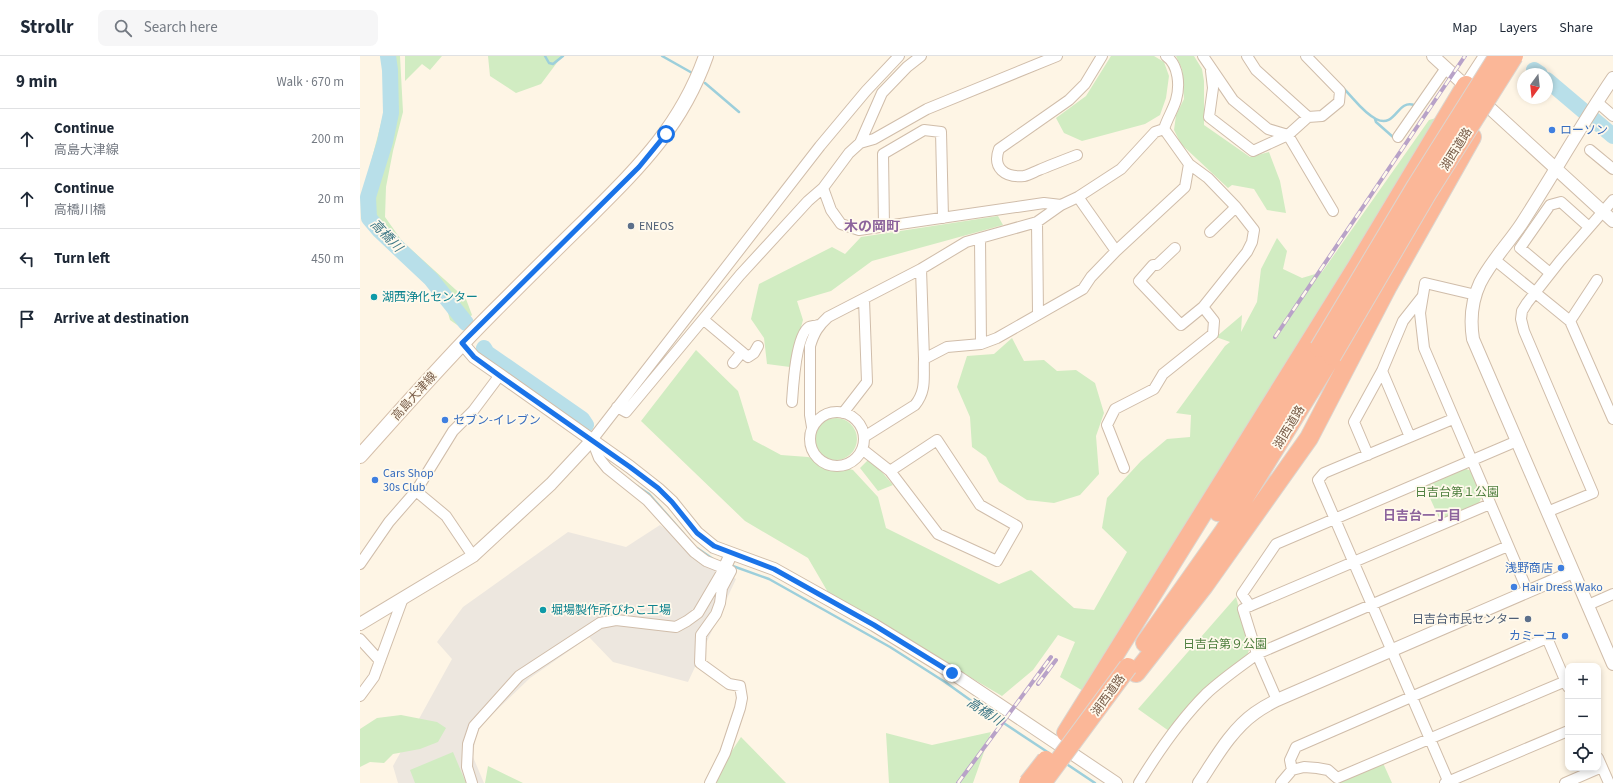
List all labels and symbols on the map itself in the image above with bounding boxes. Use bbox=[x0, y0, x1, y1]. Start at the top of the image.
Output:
north arrow bbox=[1517, 68, 1553, 104]
place label: ローソン bbox=[1560, 122, 1608, 139]
street label: 湖西道路 bbox=[1436, 124, 1476, 174]
route start bbox=[657, 125, 675, 143]
marker: ローソン bbox=[1547, 125, 1557, 135]
water label: 高橋川 bbox=[366, 215, 408, 257]
district label: 木の岡町 bbox=[844, 217, 900, 237]
place label: ENEOS bbox=[639, 218, 674, 235]
marker: ENEOS bbox=[626, 221, 636, 231]
place label: 湖西浄化センター bbox=[382, 289, 478, 306]
marker: 湖西浄化センター bbox=[369, 292, 379, 302]
street label: 高島大津線 bbox=[388, 368, 441, 424]
street label: 湖西道路 bbox=[1270, 402, 1309, 452]
place label: セブン-イレブン bbox=[453, 412, 541, 429]
marker: セブン-イレブン bbox=[440, 415, 450, 425]
place label: Cars Shop 30s Club bbox=[383, 465, 434, 496]
marker: Cars Shop 30s Club bbox=[370, 475, 380, 485]
park label: 日吉台第１公園 bbox=[1415, 484, 1499, 501]
district label: 日吉台一丁目 bbox=[1383, 507, 1461, 525]
place label: 浅野商店 bbox=[1505, 560, 1553, 577]
marker: 浅野商店 bbox=[1556, 563, 1566, 573]
place label: Hair Dress Wako bbox=[1522, 579, 1603, 596]
marker: Hair Dress Wako bbox=[1509, 582, 1519, 592]
place label: 堀場製作所びわこ工場 bbox=[551, 602, 671, 619]
marker: 堀場製作所びわこ工場 bbox=[538, 605, 548, 615]
place label: 日吉台市民センター bbox=[1412, 611, 1520, 628]
marker: 日吉台市民センター bbox=[1523, 614, 1533, 624]
place label: カミーユ bbox=[1509, 628, 1557, 645]
marker: カミーユ bbox=[1560, 631, 1570, 641]
park label: 日吉台第９公園 bbox=[1183, 636, 1267, 653]
route end bbox=[943, 664, 961, 682]
street label: 湖西道路 bbox=[1087, 671, 1129, 720]
water label: 高橋川 bbox=[963, 694, 1007, 731]

